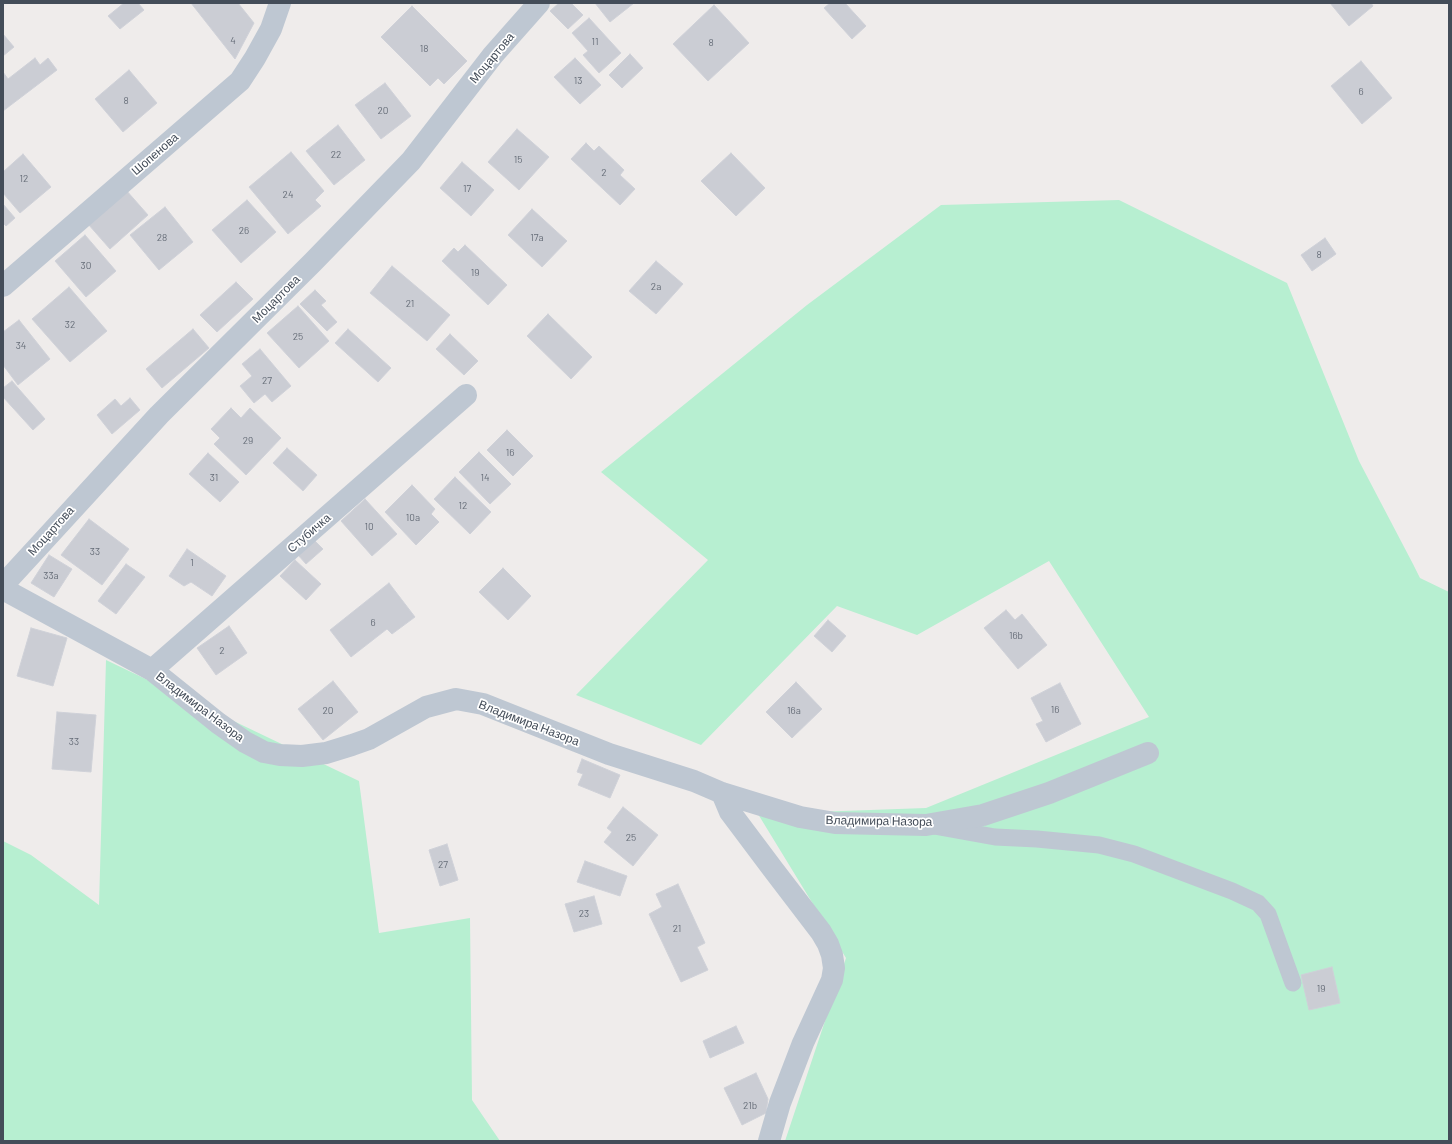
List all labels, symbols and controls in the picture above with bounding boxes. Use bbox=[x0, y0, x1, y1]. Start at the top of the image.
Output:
street label: Моцартова bbox=[467, 30, 517, 86]
house number: 4 bbox=[230, 35, 236, 47]
house number: 11 bbox=[591, 36, 599, 48]
house number: 8 bbox=[708, 37, 714, 49]
house number: 18 bbox=[420, 43, 428, 55]
house number: 13 bbox=[574, 75, 582, 87]
house number: 6 bbox=[1358, 86, 1364, 98]
house number: 8 bbox=[123, 95, 129, 107]
house number: 20 bbox=[377, 105, 389, 117]
street label: Шопенова bbox=[129, 130, 181, 178]
house number: 22 bbox=[331, 149, 341, 161]
house number: 15 bbox=[514, 154, 522, 166]
house number: 2 bbox=[601, 167, 607, 179]
house number: 12 bbox=[20, 173, 28, 185]
house number: 17 bbox=[463, 183, 471, 195]
house number: 24 bbox=[283, 189, 293, 201]
house number: 26 bbox=[239, 225, 249, 237]
house number: 28 bbox=[157, 232, 167, 244]
house number: 17a bbox=[530, 232, 544, 244]
house number: 8 bbox=[1316, 249, 1322, 261]
house number: 30 bbox=[81, 260, 91, 272]
house number: 19 bbox=[471, 267, 479, 279]
street label: Моцартова bbox=[249, 272, 303, 326]
house number: 2a bbox=[651, 281, 661, 293]
house number: 21 bbox=[406, 298, 414, 310]
house number: 32 bbox=[65, 319, 75, 331]
house number: 25 bbox=[293, 331, 303, 343]
house number: 34 bbox=[16, 340, 26, 352]
house number: 27 bbox=[262, 375, 272, 387]
house number: 29 bbox=[243, 435, 253, 447]
house number: 16 bbox=[506, 447, 514, 459]
house number: 31 bbox=[210, 472, 218, 484]
house number: 14 bbox=[480, 472, 490, 484]
house number: 12 bbox=[459, 500, 467, 512]
street label: Моцартова bbox=[25, 503, 77, 559]
street label: Стубичка bbox=[284, 510, 334, 556]
house number: 10a bbox=[406, 512, 420, 524]
house number: 10 bbox=[364, 521, 374, 533]
house number: 33 bbox=[90, 546, 100, 558]
house number: 1 bbox=[190, 557, 194, 569]
house number: 33a bbox=[43, 570, 59, 582]
house number: 6 bbox=[370, 617, 376, 629]
house number: 16b bbox=[1009, 630, 1023, 642]
house number: 2 bbox=[219, 645, 225, 657]
street label: Владимира Назора bbox=[153, 669, 247, 745]
street label: Владимира Назора bbox=[477, 697, 581, 749]
house number: 16 bbox=[1051, 704, 1059, 716]
house number: 20 bbox=[322, 705, 334, 717]
house number: 16a bbox=[787, 705, 801, 717]
house number: 33 bbox=[69, 736, 79, 748]
street label: Владимира Назора bbox=[826, 813, 932, 829]
house number: 25 bbox=[626, 832, 636, 844]
house number: 27 bbox=[438, 859, 448, 871]
house number: 23 bbox=[579, 908, 589, 920]
house number: 21 bbox=[673, 923, 681, 935]
house number: 19 bbox=[1317, 983, 1325, 995]
house number: 21b bbox=[743, 1100, 757, 1112]

